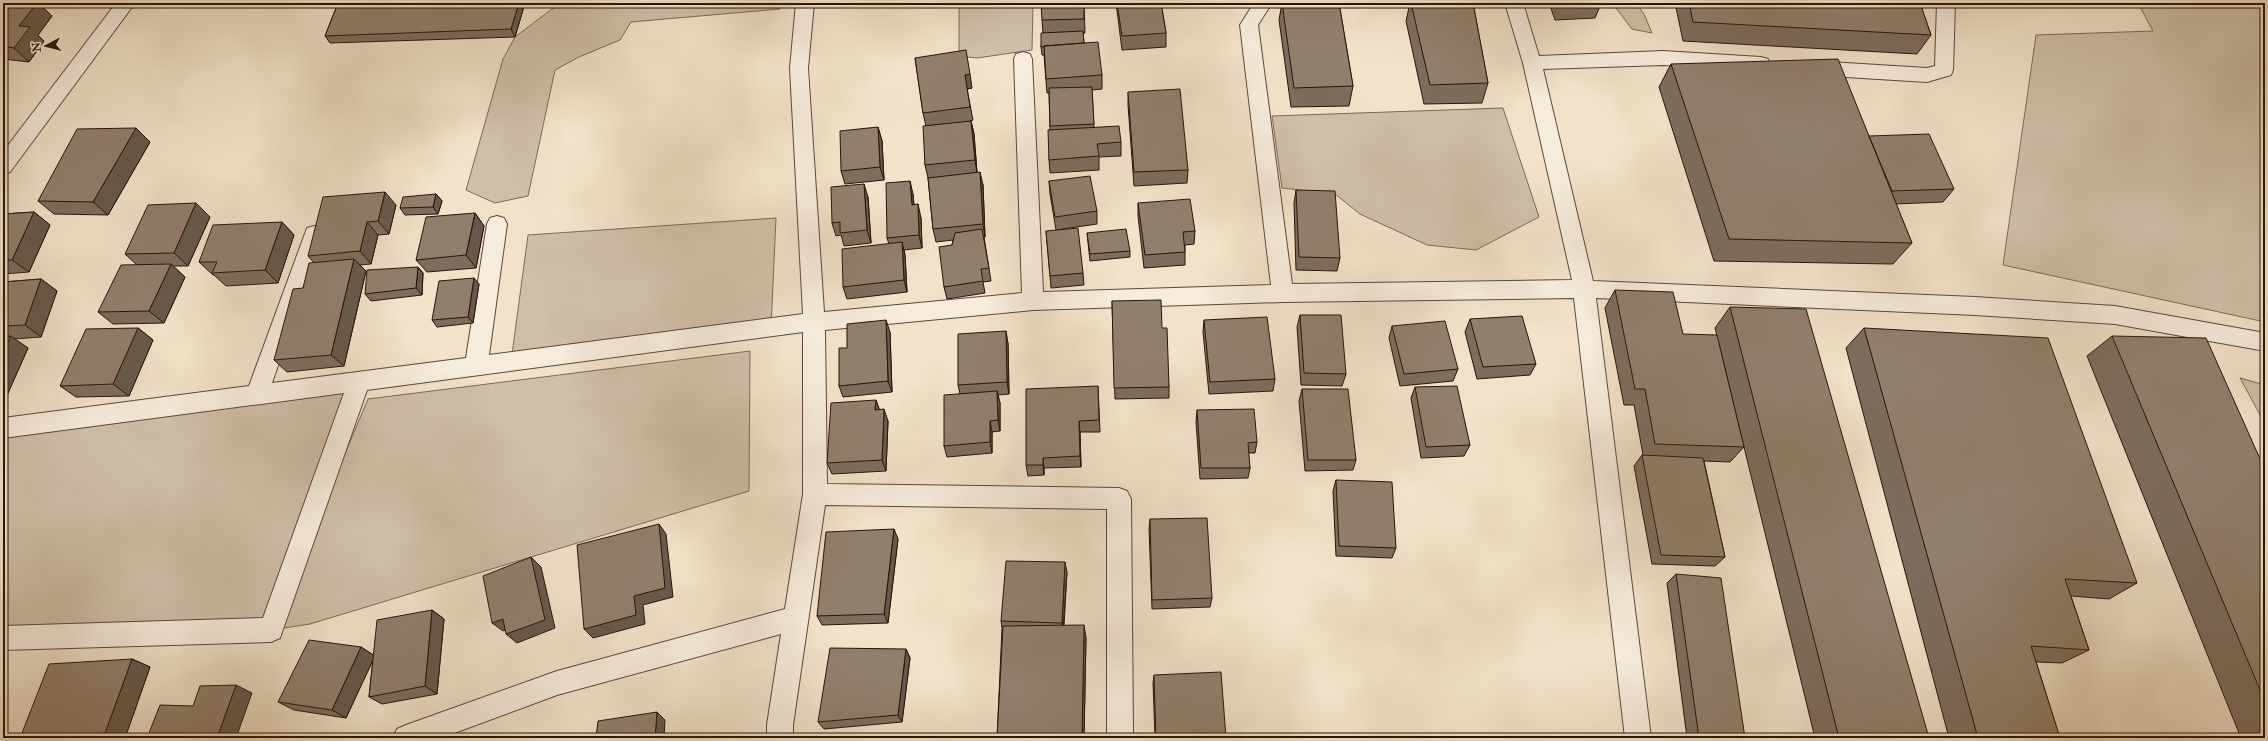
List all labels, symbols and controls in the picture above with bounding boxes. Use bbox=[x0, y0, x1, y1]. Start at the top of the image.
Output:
north arrow bbox=[26, 26, 66, 66]
text: N bbox=[29, 40, 44, 54]

